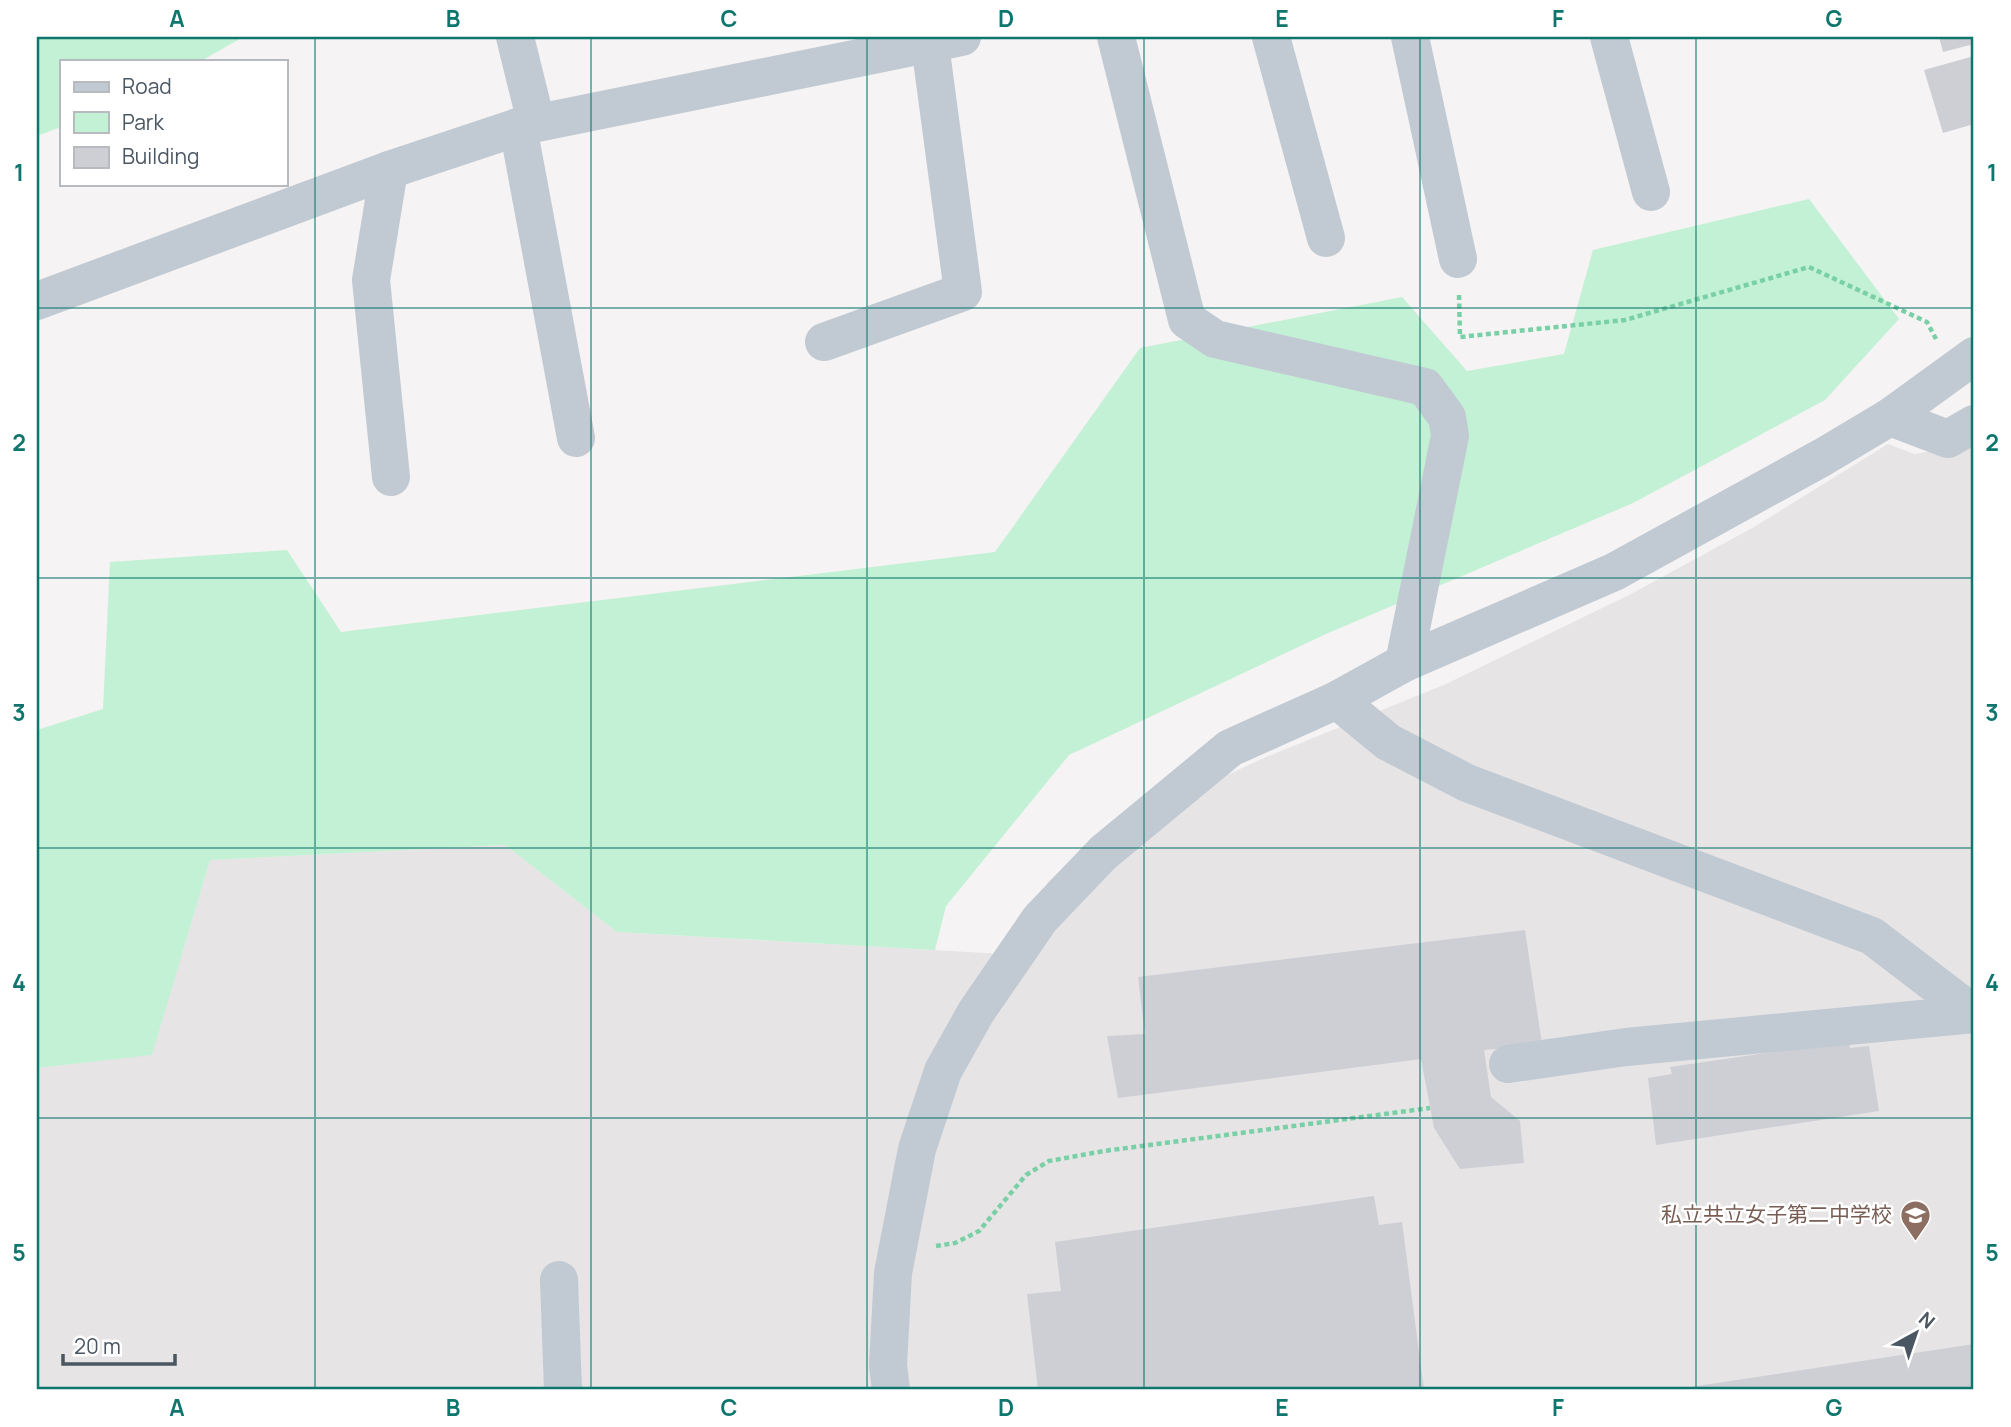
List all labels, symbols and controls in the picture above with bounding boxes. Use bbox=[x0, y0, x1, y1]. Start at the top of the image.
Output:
text: A bbox=[169, 2, 185, 34]
text: B bbox=[446, 2, 460, 34]
text: C bbox=[721, 2, 738, 34]
text: D bbox=[998, 2, 1014, 34]
text: E bbox=[1275, 2, 1289, 34]
text: F bbox=[1552, 2, 1564, 34]
text: G bbox=[1826, 2, 1843, 34]
legend bbox=[60, 60, 287, 186]
text: Road bbox=[122, 72, 172, 100]
text: Park bbox=[122, 108, 164, 136]
text: Building bbox=[122, 142, 199, 170]
text: 1 bbox=[14, 156, 24, 188]
text: 1 bbox=[1987, 156, 1997, 188]
text: 2 bbox=[12, 426, 26, 458]
text: 2 bbox=[1985, 426, 1999, 458]
text: 3 bbox=[12, 696, 26, 728]
text: 3 bbox=[1985, 696, 1999, 728]
text: 4 bbox=[12, 966, 26, 998]
text: 4 bbox=[1985, 966, 1999, 998]
school or university icon: 私立共立女子第二中学校 bbox=[1898, 1198, 1932, 1242]
place label: 私立共立女子第二中学校 bbox=[1661, 1200, 1892, 1228]
text: 5 bbox=[12, 1236, 26, 1268]
text: 5 bbox=[1985, 1236, 1999, 1268]
north arrow bbox=[1882, 1298, 1952, 1368]
text: N bbox=[1913, 1306, 1941, 1334]
scale bar bbox=[63, 1322, 175, 1366]
text: 20 m bbox=[74, 1332, 121, 1360]
text: A bbox=[169, 1391, 185, 1423]
text: B bbox=[446, 1391, 460, 1423]
text: C bbox=[721, 1391, 738, 1423]
text: D bbox=[998, 1391, 1014, 1423]
text: E bbox=[1275, 1391, 1289, 1423]
text: F bbox=[1552, 1391, 1564, 1423]
text: G bbox=[1826, 1391, 1843, 1423]

